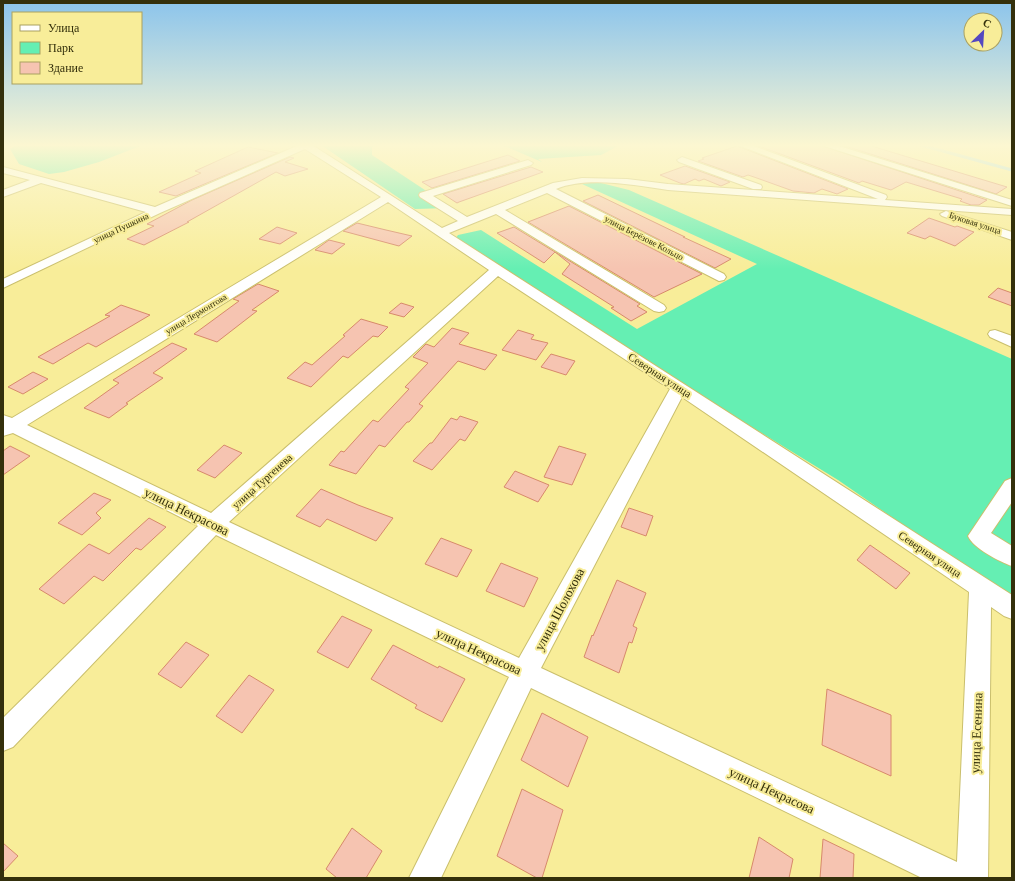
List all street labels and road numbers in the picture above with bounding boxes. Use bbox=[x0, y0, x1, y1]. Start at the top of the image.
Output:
street label: Буковая улица bbox=[948, 210, 1002, 236]
street label: улица Пушкина bbox=[92, 211, 150, 245]
street label: улица Берёзове Кольцо bbox=[603, 214, 686, 262]
street label: улица Лермонтова bbox=[164, 292, 228, 336]
street label: Северная улица bbox=[626, 350, 694, 400]
street label: улица Тургенева bbox=[230, 451, 294, 511]
street label: улица Некрасова bbox=[142, 484, 232, 539]
street label: Северная улица bbox=[896, 529, 964, 579]
street label: улица Шолохова bbox=[531, 565, 588, 653]
street label: улица Некрасова bbox=[434, 625, 524, 678]
street label: улица Есенина bbox=[968, 692, 985, 774]
street label: улица Некрасова bbox=[727, 764, 817, 817]

